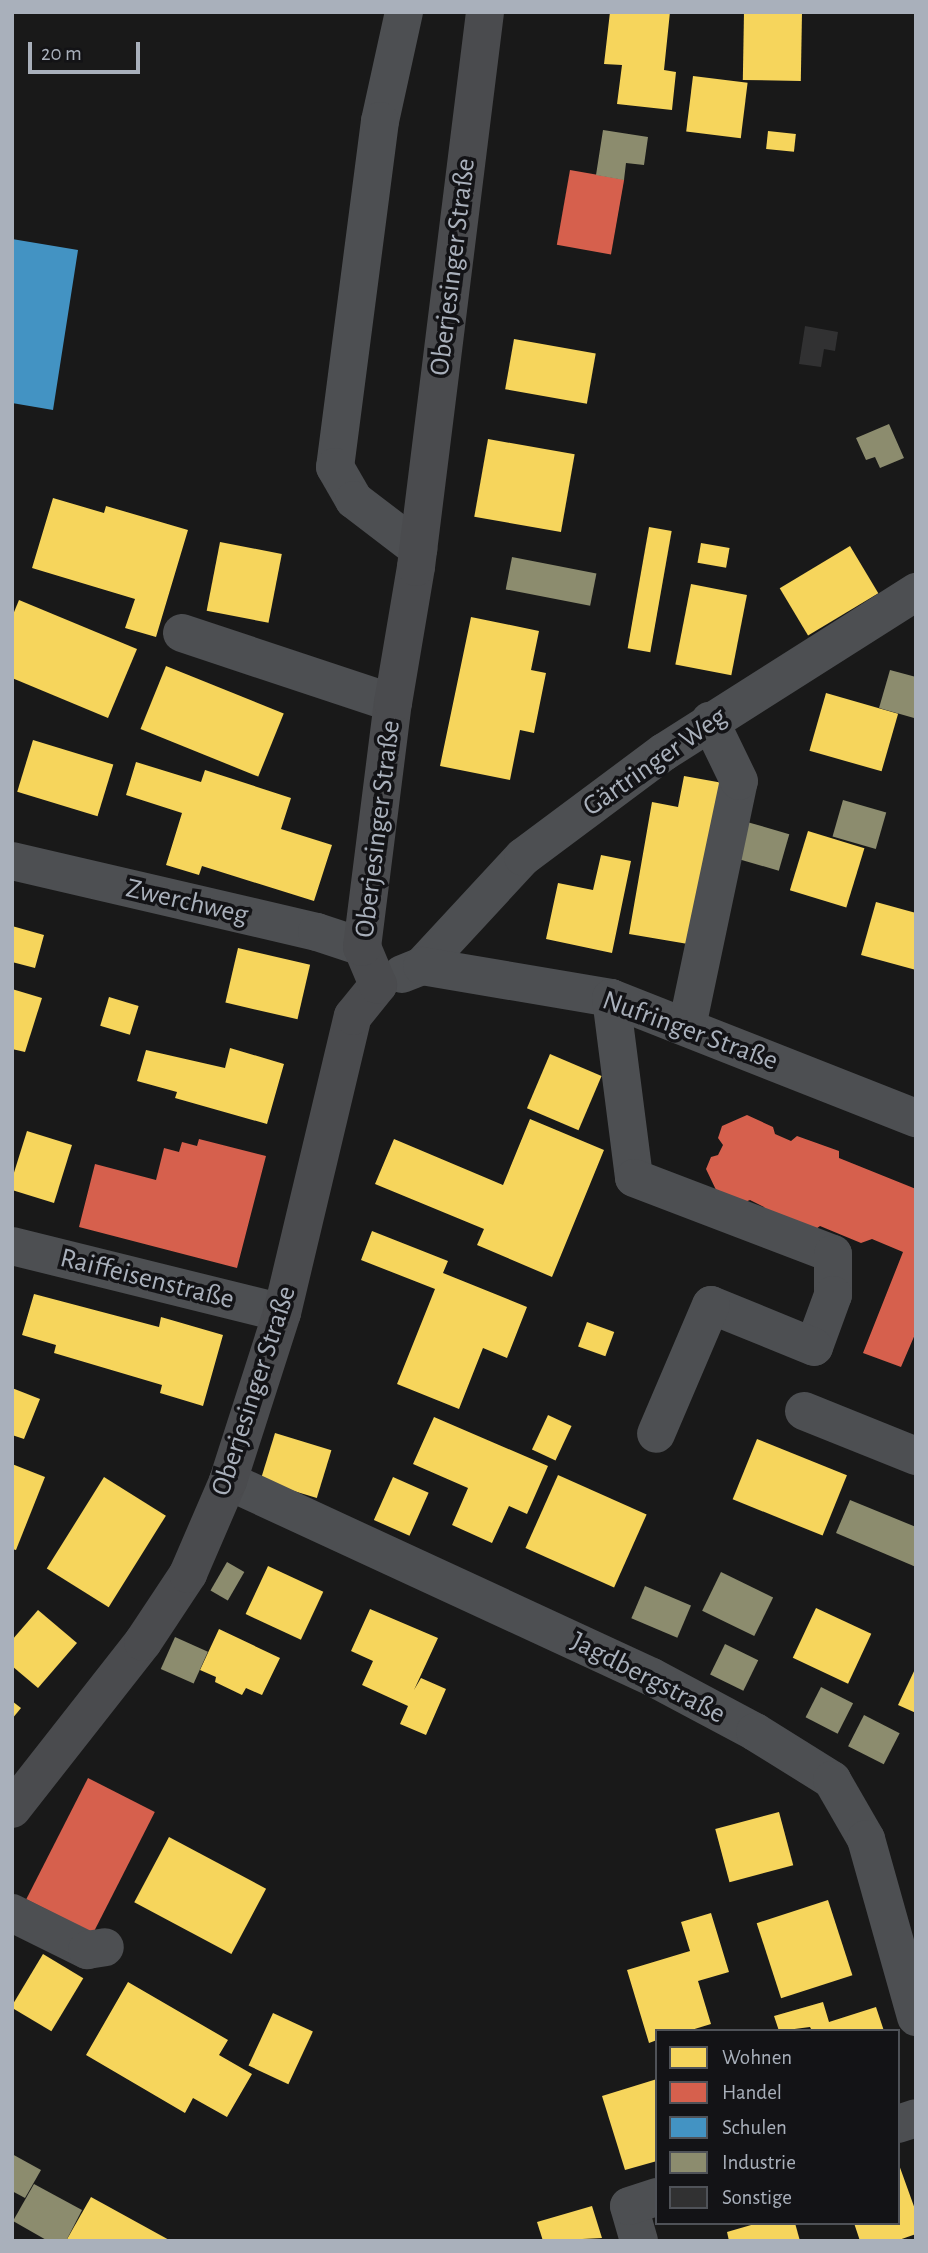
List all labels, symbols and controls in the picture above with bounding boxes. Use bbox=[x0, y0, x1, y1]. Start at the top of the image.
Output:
scale bar bbox=[32, 28, 144, 72]
text: 20 m bbox=[41, 43, 82, 64]
street label: Oberjesinger Straße bbox=[423, 157, 483, 377]
street label: Gärtringer Weg bbox=[577, 700, 733, 824]
street label: Oberjesinger Straße bbox=[348, 719, 408, 939]
street label: Zwerchweg bbox=[123, 872, 251, 932]
street label: Nufringer Straße bbox=[598, 984, 782, 1078]
street label: Raiffeisenstraße bbox=[57, 1241, 237, 1317]
street label: Oberjesinger Straße bbox=[204, 1282, 304, 1500]
street label: Jagdbergstraße bbox=[565, 1625, 731, 1731]
legend bbox=[655, 2029, 900, 2225]
text: Wohnen bbox=[722, 2047, 792, 2068]
text: Handel bbox=[722, 2082, 782, 2103]
text: Schulen bbox=[722, 2117, 787, 2138]
text: Industrie bbox=[722, 2152, 796, 2173]
text: Sonstige bbox=[722, 2187, 792, 2208]

